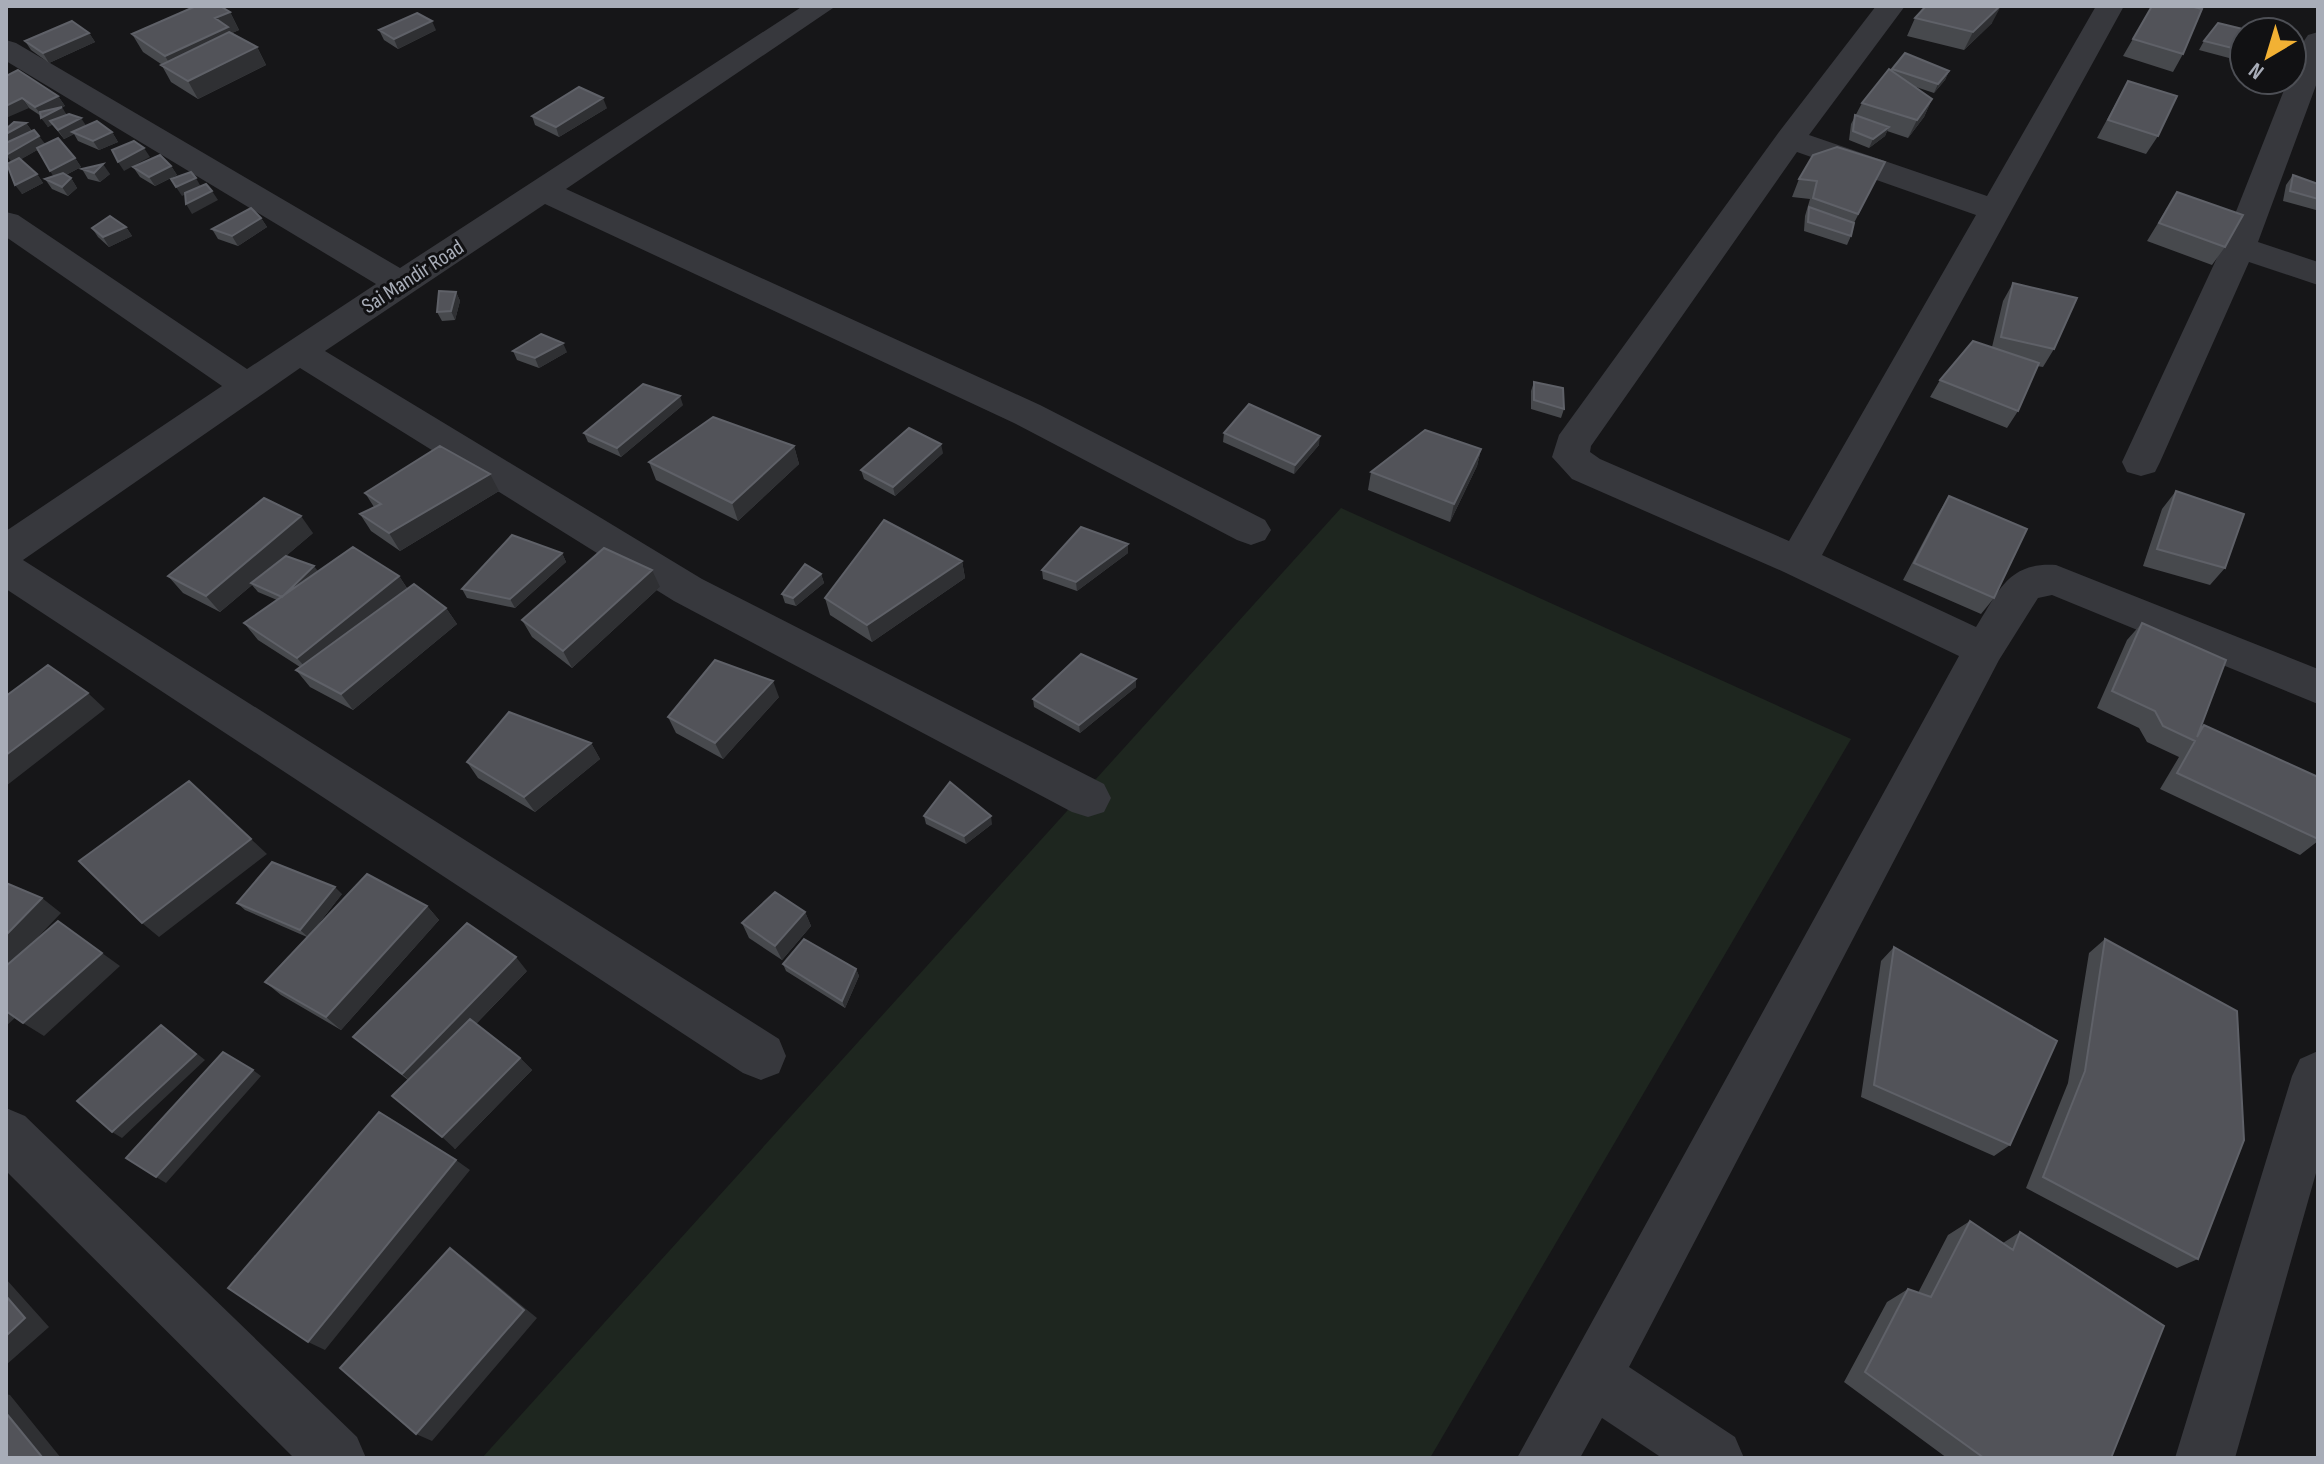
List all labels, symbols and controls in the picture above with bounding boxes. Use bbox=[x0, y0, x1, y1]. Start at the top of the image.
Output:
north arrow bbox=[2228, 16, 2308, 96]
text: N bbox=[2244, 56, 2270, 85]
street label: Sai Mandir Road bbox=[357, 234, 469, 320]

